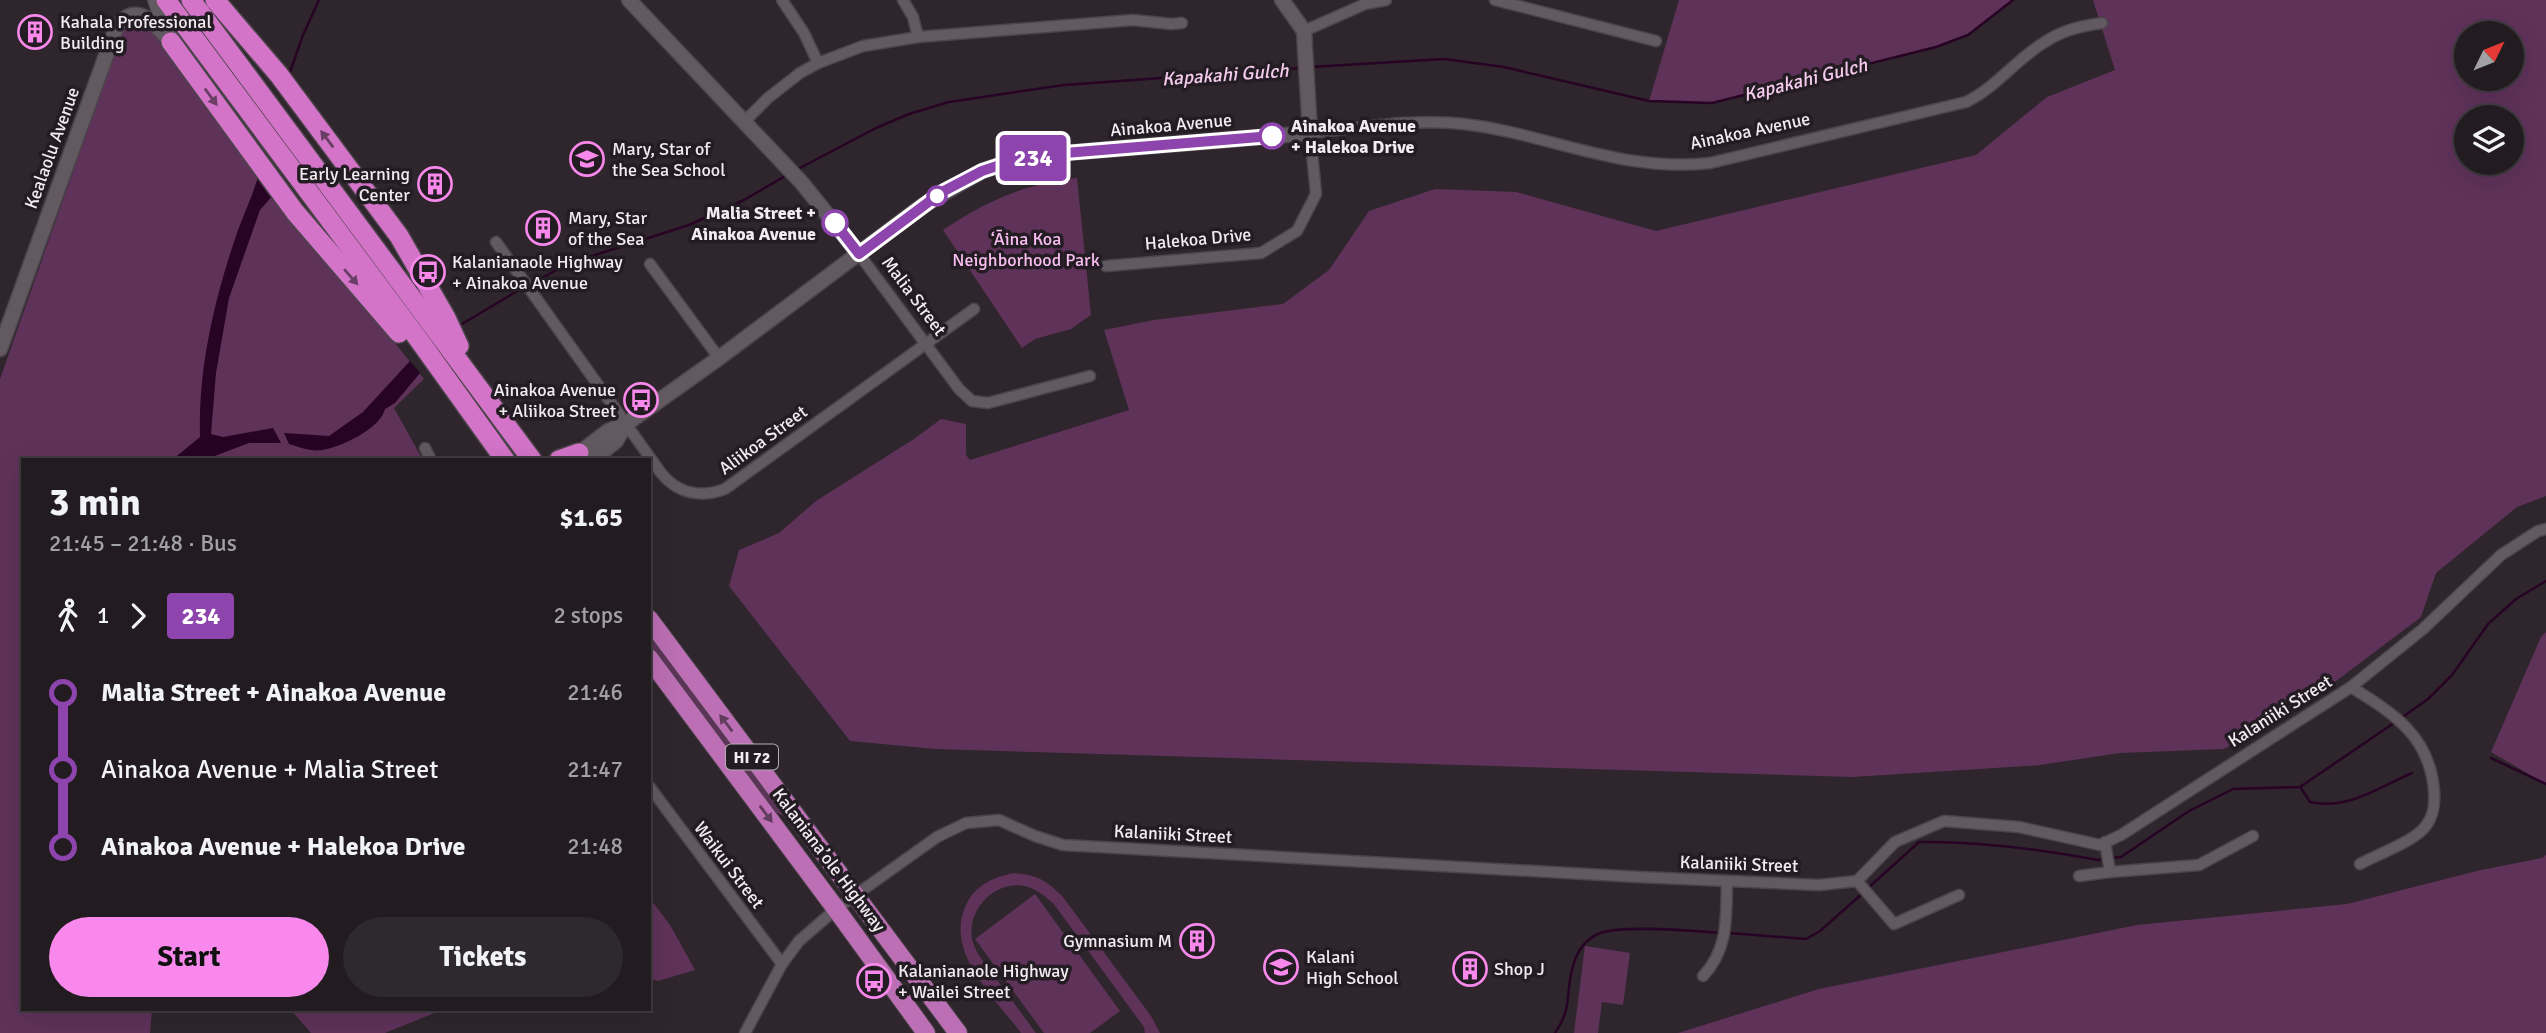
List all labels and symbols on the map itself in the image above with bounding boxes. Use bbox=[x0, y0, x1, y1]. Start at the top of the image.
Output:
place label: Kahala Professional Building bbox=[60, 11, 212, 54]
building icon: Kahala Professional Building bbox=[16, 13, 54, 51]
north arrow bbox=[2454, 21, 2524, 91]
water label: Kapakahi Gulch bbox=[1741, 53, 1870, 107]
water label: Kapakahi Gulch bbox=[1161, 59, 1290, 91]
street label: Kealaolu Avenue bbox=[20, 84, 84, 212]
one-way arrow bbox=[204, 88, 218, 106]
street label: Ainakoa Avenue bbox=[1688, 108, 1812, 154]
street label: Ainakoa Avenue bbox=[1109, 109, 1233, 141]
place label: Ainakoa Avenue + Halekoa Drive bbox=[1291, 115, 1416, 158]
marker: Ainakoa Avenue + Halekoa Drive bbox=[1259, 123, 1285, 149]
one-way arrow bbox=[320, 130, 334, 148]
line badge: 234 bbox=[993, 135, 1073, 181]
place label: Mary, Star of the Sea School bbox=[612, 138, 725, 181]
school or university icon: Mary, Star of the Sea School bbox=[568, 140, 606, 178]
place label: Early Learning Center bbox=[299, 163, 410, 206]
building icon: Early Learning Center bbox=[416, 165, 454, 203]
unlabelled marker bbox=[927, 186, 947, 206]
place label: Malia Street + Ainakoa Avenue bbox=[691, 202, 816, 245]
place label: Mary, Star of the Sea bbox=[568, 207, 647, 250]
building icon: Mary, Star of the Sea bbox=[524, 209, 562, 247]
marker: Malia Street + Ainakoa Avenue bbox=[822, 210, 848, 236]
street label: Halekoa Drive bbox=[1144, 223, 1252, 255]
park label: ‘Āina Koa Neighborhood Park bbox=[952, 228, 1100, 271]
place label: Kalanianaole Highway + Ainakoa Avenue bbox=[452, 251, 623, 294]
street label: Malia Street bbox=[877, 252, 951, 340]
bus stop icon: Kalanianaole Highway + Ainakoa Avenue bbox=[409, 253, 447, 291]
one-way arrow bbox=[343, 268, 359, 286]
place label: Ainakoa Avenue + Aliikoa Street bbox=[494, 379, 616, 422]
bus stop icon: Ainakoa Avenue + Aliikoa Street bbox=[622, 381, 660, 419]
street label: Aliikoa Street bbox=[715, 401, 811, 479]
street label: Kalaniiki Street bbox=[2224, 670, 2336, 752]
one-way arrow bbox=[719, 714, 734, 732]
road number: HI 72 bbox=[726, 744, 778, 770]
street label: Kalaniana’ole Highway bbox=[768, 784, 891, 937]
one-way arrow bbox=[758, 805, 773, 823]
street label: Waikui Street bbox=[689, 817, 769, 913]
street label: Kalaniiki Street bbox=[1113, 820, 1233, 848]
street label: Kalaniiki Street bbox=[1679, 851, 1799, 877]
building icon: Gymnasium M bbox=[1178, 922, 1216, 960]
place label: Gymnasium M bbox=[1063, 930, 1172, 952]
place label: Kalani High School bbox=[1306, 946, 1399, 989]
school or university icon: Kalani High School bbox=[1262, 948, 1300, 986]
building icon: Shop J bbox=[1451, 950, 1489, 988]
place label: Shop J bbox=[1494, 958, 1545, 980]
place label: Kalanianaole Highway + Wailei Street bbox=[898, 960, 1069, 1003]
bus stop icon: Kalanianaole Highway + Wailei Street bbox=[855, 962, 893, 1000]

